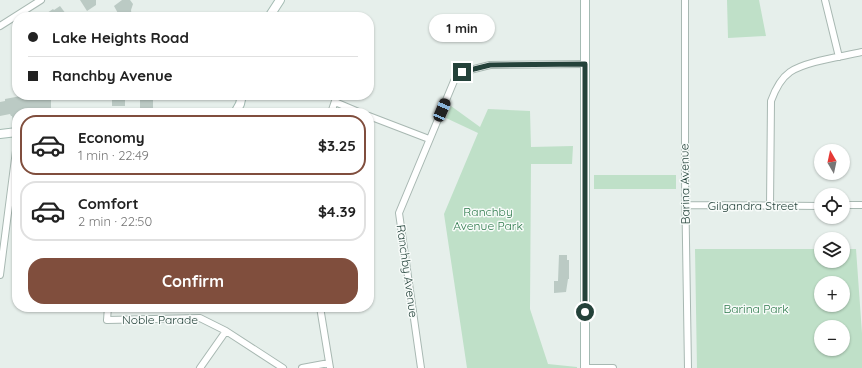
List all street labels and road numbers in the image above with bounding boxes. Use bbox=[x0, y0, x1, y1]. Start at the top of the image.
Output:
street label: Barina Avenue bbox=[676, 143, 693, 225]
street label: Gilgandra Street bbox=[708, 198, 798, 213]
street label: Ranchby Avenue bbox=[394, 223, 421, 319]
street label: Noble Parade bbox=[122, 312, 198, 327]

